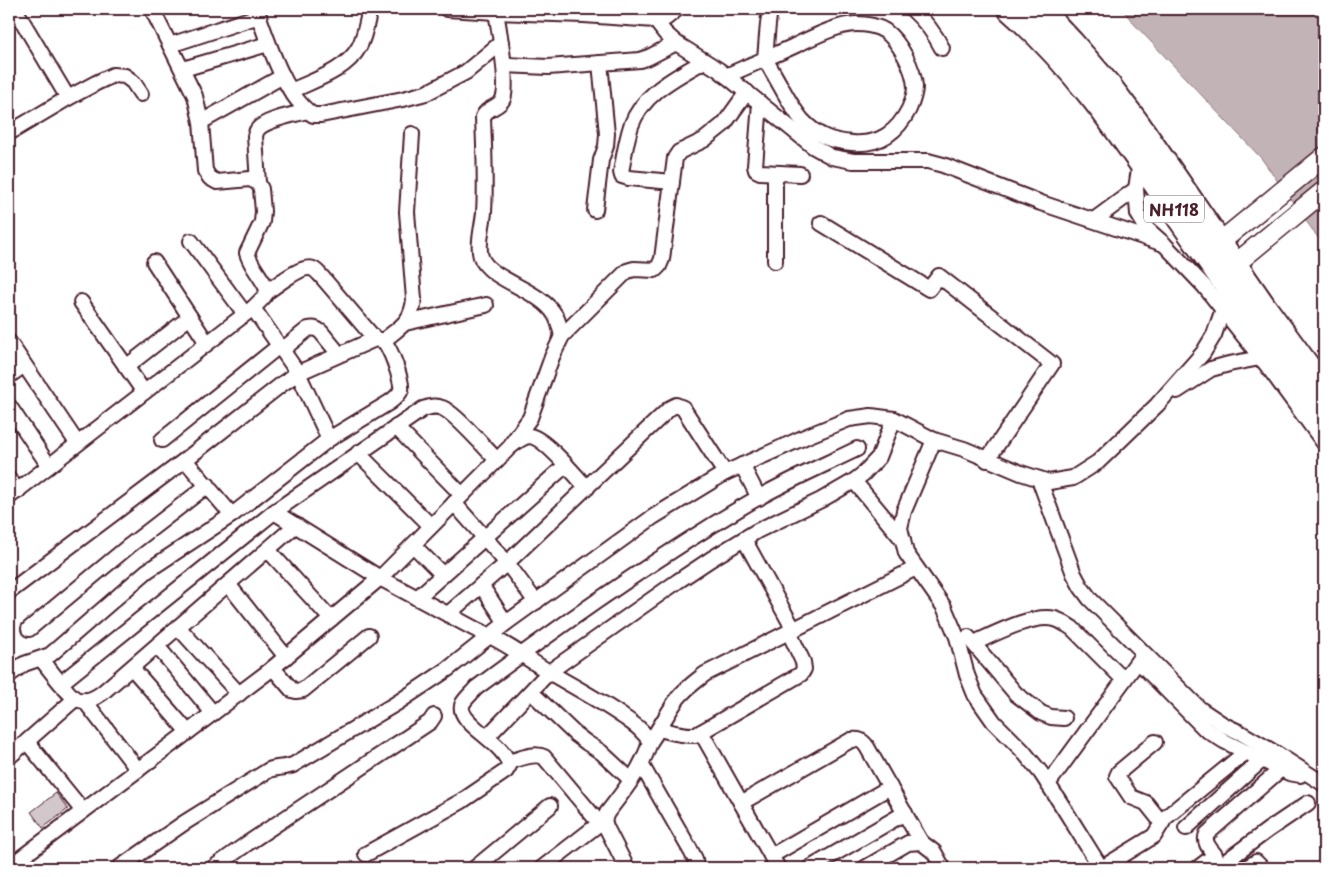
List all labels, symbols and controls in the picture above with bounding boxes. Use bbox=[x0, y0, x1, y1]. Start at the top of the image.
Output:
road number: NH118 bbox=[1144, 195, 1204, 222]

